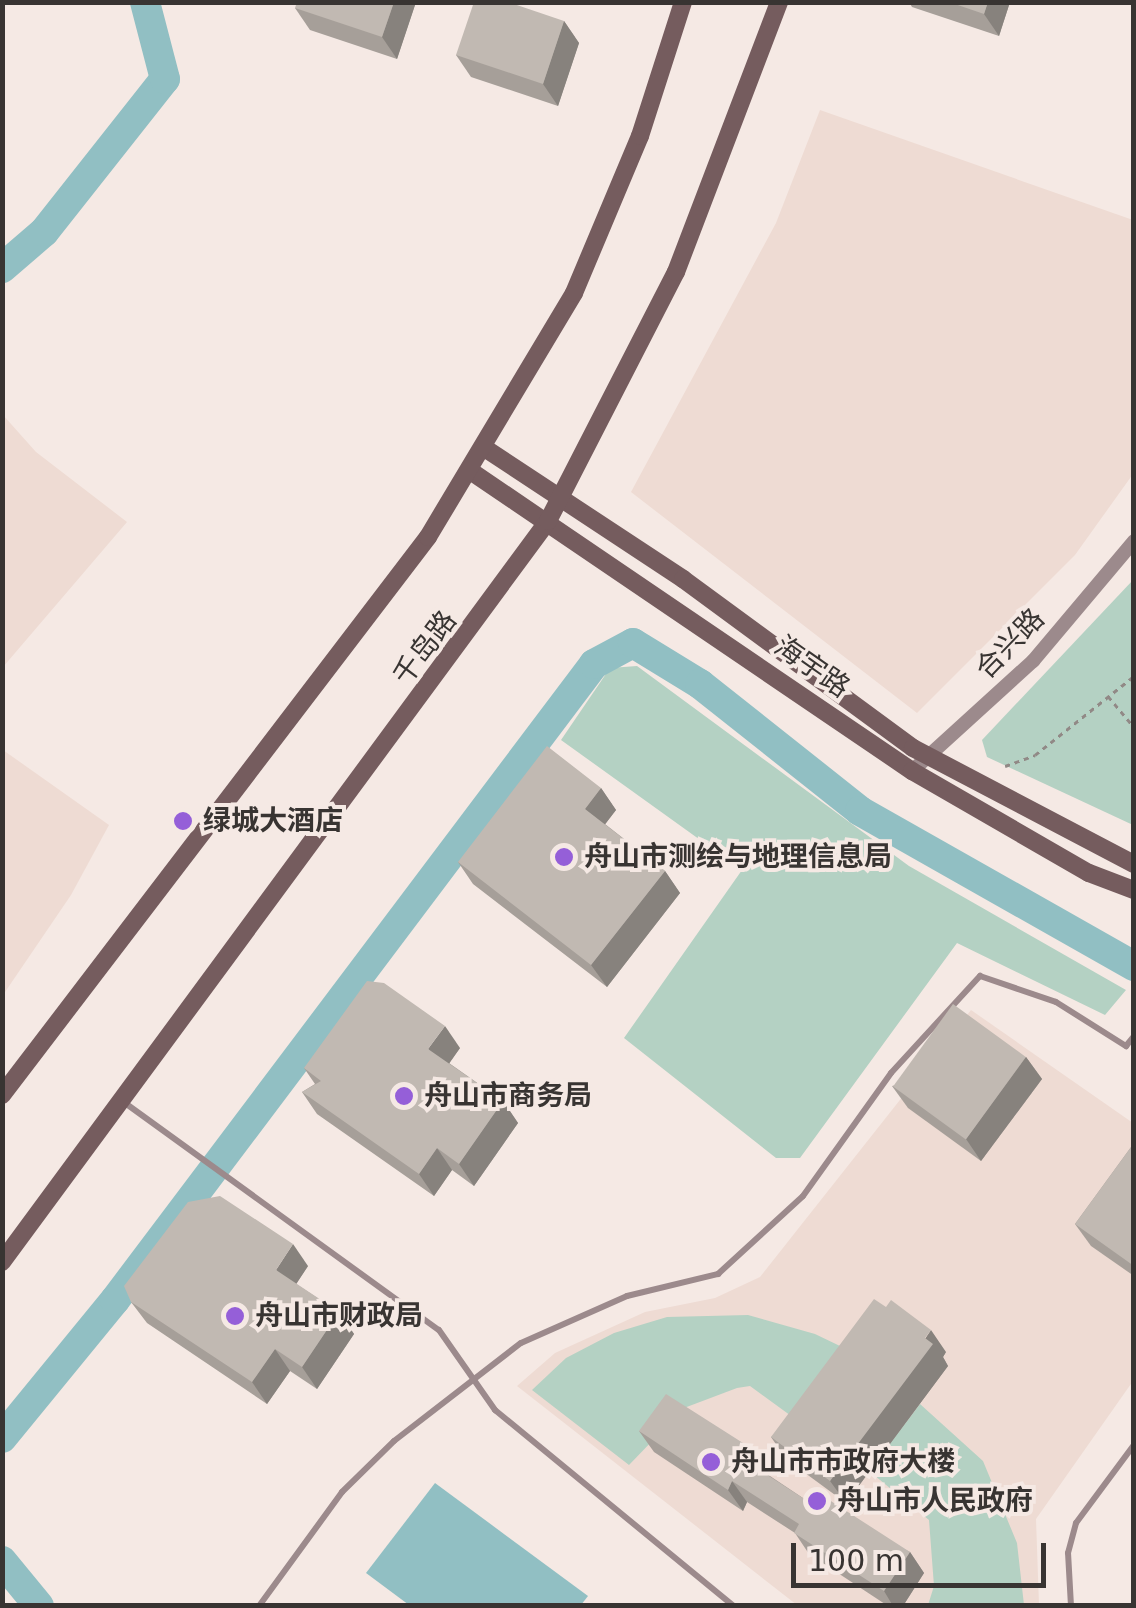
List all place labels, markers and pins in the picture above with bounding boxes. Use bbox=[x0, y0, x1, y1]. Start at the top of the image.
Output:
place label: 绿城大酒店 bbox=[203, 804, 343, 838]
marker: 绿城大酒店 bbox=[172, 810, 194, 832]
place label: 舟山市测绘与地理信息局 bbox=[584, 840, 892, 874]
marker: 舟山市测绘与地理信息局 bbox=[553, 846, 575, 868]
place label: 舟山市商务局 bbox=[424, 1079, 592, 1113]
marker: 舟山市商务局 bbox=[393, 1085, 415, 1107]
place label: 舟山市财政局 bbox=[255, 1299, 423, 1333]
marker: 舟山市财政局 bbox=[224, 1305, 246, 1327]
place label: 舟山市市政府大楼 bbox=[731, 1445, 955, 1479]
marker: 舟山市市政府大楼 bbox=[700, 1451, 722, 1473]
place label: 舟山市人民政府 bbox=[837, 1484, 1033, 1518]
marker: 舟山市人民政府 bbox=[806, 1490, 828, 1512]

